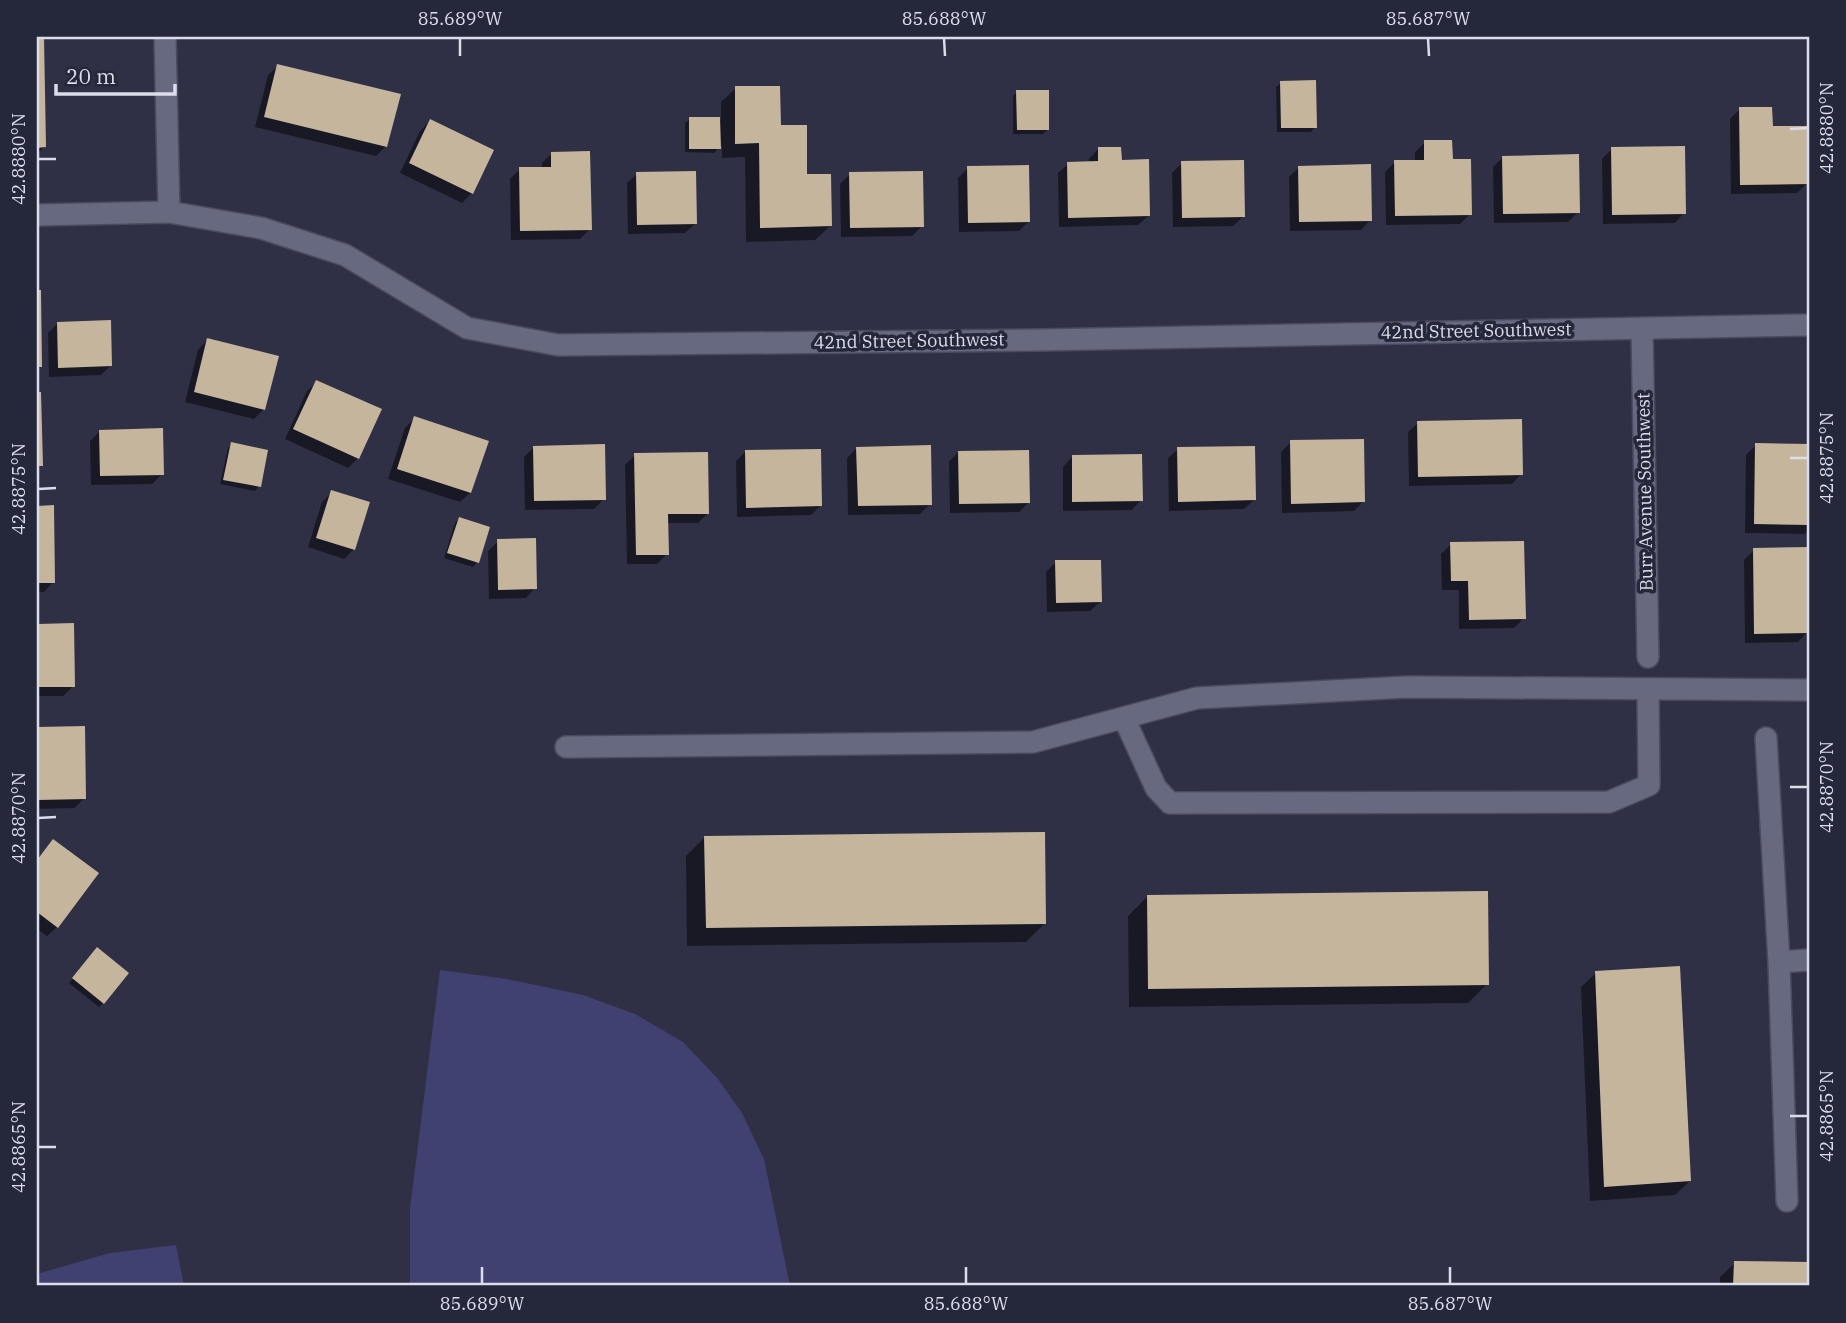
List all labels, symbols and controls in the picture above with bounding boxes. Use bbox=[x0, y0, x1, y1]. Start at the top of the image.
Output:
text: 85.689°W bbox=[418, 7, 503, 30]
text: 85.688°W bbox=[902, 7, 987, 30]
text: 85.687°W bbox=[1386, 7, 1471, 30]
scale bar bbox=[56, 52, 175, 96]
text: 20 m bbox=[66, 62, 116, 90]
text: 42.8880°N bbox=[1815, 82, 1838, 174]
text: 42.8880°N bbox=[7, 113, 30, 205]
street label: 42nd Street Southwest bbox=[1380, 317, 1572, 344]
street label: 42nd Street Southwest bbox=[813, 327, 1005, 354]
street label: Burr Avenue Southwest bbox=[1631, 393, 1658, 591]
text: 42.8875°N bbox=[1815, 412, 1838, 504]
text: 42.8875°N bbox=[7, 443, 30, 535]
text: 42.8870°N bbox=[1815, 741, 1838, 833]
text: 42.8870°N bbox=[7, 772, 30, 864]
text: 42.8865°N bbox=[1815, 1070, 1838, 1162]
text: 42.8865°N bbox=[7, 1101, 30, 1193]
text: 85.689°W bbox=[440, 1292, 525, 1315]
text: 85.688°W bbox=[924, 1292, 1009, 1315]
text: 85.687°W bbox=[1408, 1292, 1493, 1315]

